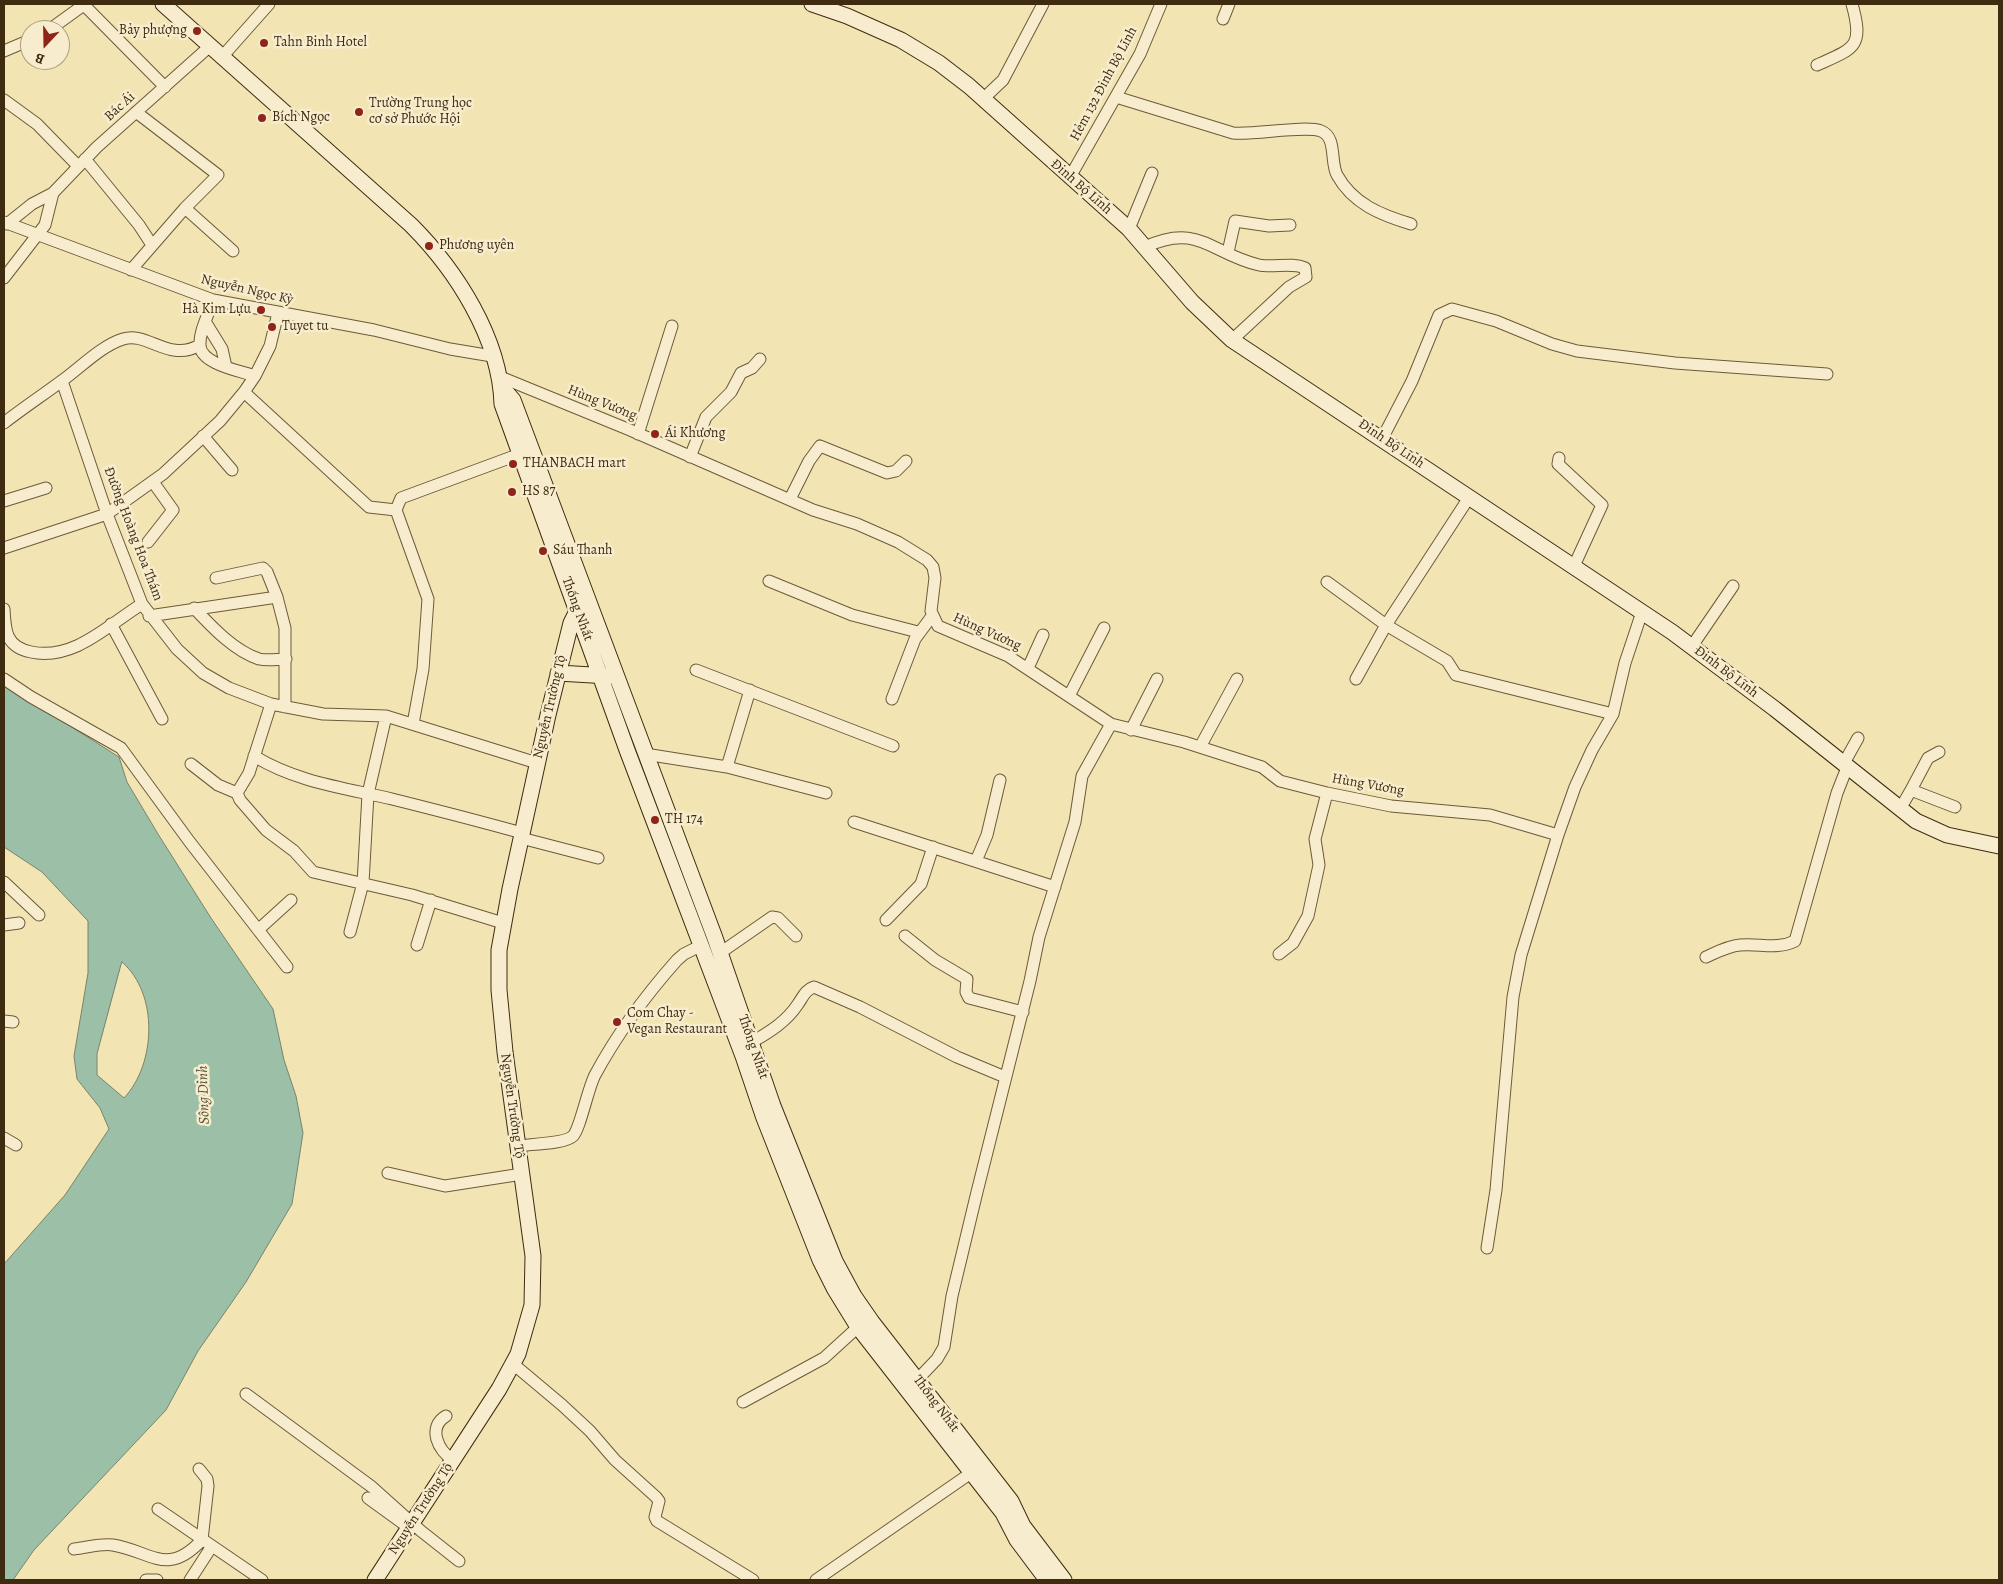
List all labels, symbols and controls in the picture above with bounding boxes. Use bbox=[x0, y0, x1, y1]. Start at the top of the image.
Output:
north arrow bbox=[20, 20, 70, 70]
place label: Bảy phượng bbox=[119, 23, 187, 39]
street label: Hẻm 132 Đinh Bộ Lĩnh bbox=[1067, 24, 1141, 144]
marker: Bảy phượng bbox=[191, 25, 203, 37]
place label: Tahn Binh Hotel bbox=[274, 35, 367, 51]
marker: Tahn Binh Hotel bbox=[258, 37, 270, 49]
text: B bbox=[32, 48, 47, 69]
street label: Bác Ái bbox=[101, 89, 139, 125]
place label: Trường Trung học cơ sở Phước Hội bbox=[369, 96, 472, 128]
marker: Trường Trung học cơ sở Phước Hội bbox=[353, 106, 365, 118]
place label: Bích Ngọc bbox=[272, 110, 330, 126]
marker: Bích Ngọc bbox=[256, 112, 268, 124]
street label: Đinh Bộ Lĩnh bbox=[1047, 156, 1115, 218]
place label: Phương uyên bbox=[439, 238, 514, 254]
marker: Phương uyên bbox=[423, 240, 435, 252]
street label: Nguyễn Ngọc Kỳ bbox=[199, 271, 295, 309]
place label: Hà Kim Lựu bbox=[182, 302, 251, 318]
marker: Hà Kim Lựu bbox=[255, 304, 267, 316]
place label: Tuyet tu bbox=[282, 319, 329, 335]
marker: Tuyet tu bbox=[266, 321, 278, 333]
street label: Hùng Vương bbox=[565, 382, 639, 424]
street label: Đinh Bộ Lĩnh bbox=[1355, 416, 1427, 472]
place label: Ái Khương bbox=[665, 426, 726, 442]
marker: Ái Khương bbox=[649, 428, 661, 440]
place label: THANBACH mart bbox=[523, 456, 626, 472]
marker: THANBACH mart bbox=[507, 458, 519, 470]
street label: Đường Hoàng Hoa Thám bbox=[100, 465, 166, 603]
place label: HS 87 bbox=[522, 484, 555, 500]
marker: HS 87 bbox=[506, 486, 518, 498]
place label: Sáu Thanh bbox=[553, 543, 613, 559]
marker: Sáu Thanh bbox=[537, 545, 549, 557]
street label: Thống Nhất bbox=[558, 575, 596, 643]
street label: Hùng Vương bbox=[950, 609, 1024, 655]
street label: Đinh Bộ Lĩnh bbox=[1691, 642, 1761, 702]
street label: Nguyễn Trường Tộ bbox=[530, 654, 570, 760]
street label: Hùng Vương bbox=[1331, 770, 1405, 800]
place label: TH 174 bbox=[665, 812, 703, 828]
marker: TH 174 bbox=[649, 814, 661, 826]
place label: Com Chay - Vegan Restaurant bbox=[627, 1006, 727, 1038]
street label: Thống Nhất bbox=[734, 1013, 772, 1081]
marker: Com Chay - Vegan Restaurant bbox=[611, 1016, 623, 1028]
street label: Nguyễn Trường Tộ bbox=[496, 1052, 528, 1160]
water label: Sông Dinh bbox=[194, 1065, 214, 1125]
street label: Thống Nhất bbox=[909, 1372, 963, 1436]
street label: Nguyễn Trường Tộ bbox=[385, 1460, 457, 1558]

